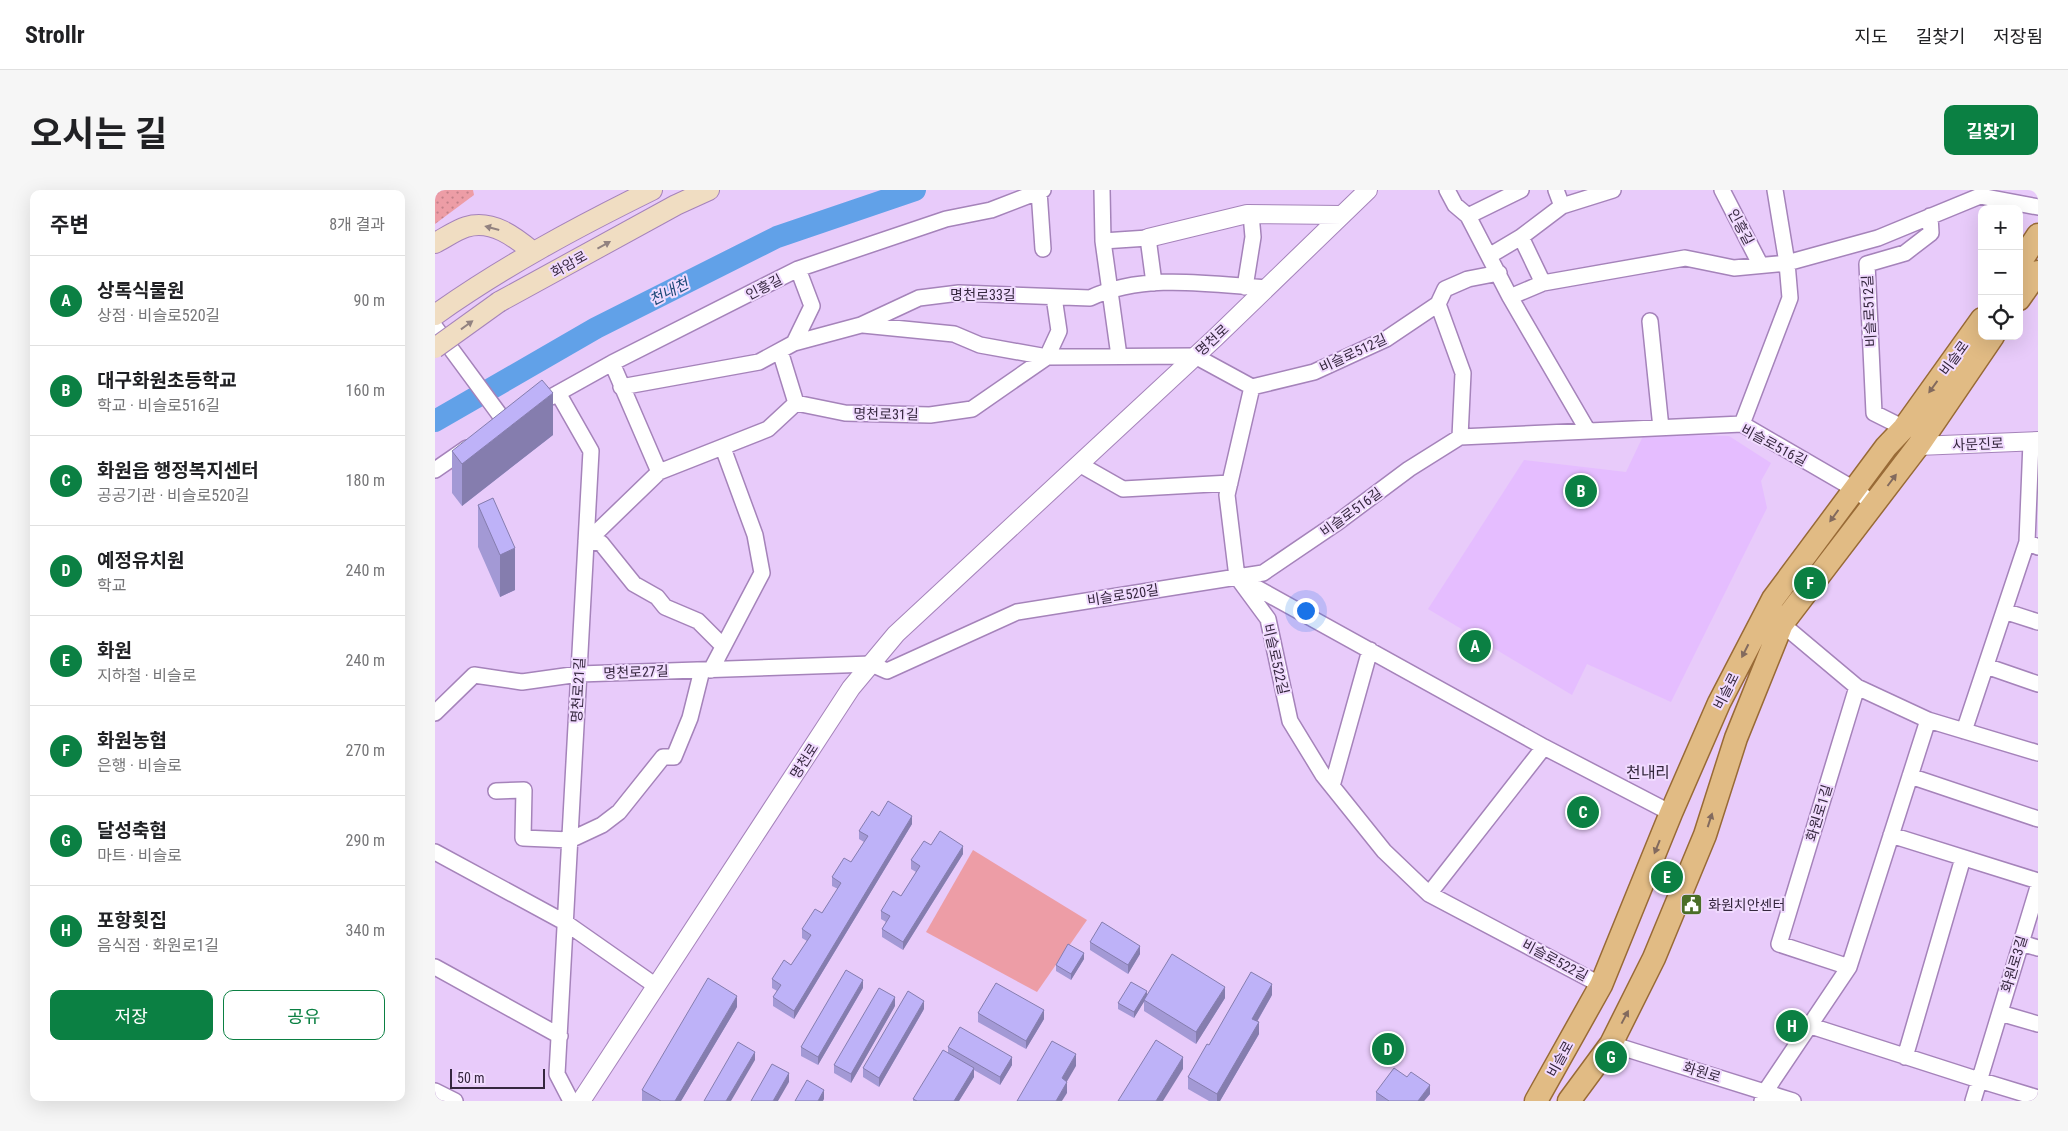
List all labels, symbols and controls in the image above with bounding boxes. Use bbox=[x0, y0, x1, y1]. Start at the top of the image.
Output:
text: Strollr bbox=[25, 21, 85, 49]
text: 지도 bbox=[1855, 26, 1888, 47]
text: 길찾기 bbox=[1916, 26, 1965, 47]
text: 저장됨 bbox=[1993, 26, 2043, 47]
button: 길찾기 bbox=[1944, 105, 2038, 155]
text: 오시는 길 bbox=[30, 114, 167, 155]
map controls bbox=[1978, 205, 2023, 340]
button: + bbox=[1978, 205, 2023, 250]
street label: 인흥길 bbox=[1725, 206, 1757, 248]
text: 주변 bbox=[50, 213, 89, 237]
text: 8개 결과 bbox=[329, 215, 385, 234]
one-way arrow bbox=[484, 224, 499, 232]
one-way arrow bbox=[596, 241, 611, 249]
street label: 화암로 bbox=[548, 248, 590, 280]
button: − bbox=[1978, 250, 2023, 295]
street label: 인흥길 bbox=[743, 271, 785, 303]
water label: 천내천 bbox=[646, 274, 693, 309]
street label: 비슬로512길 bbox=[1859, 274, 1879, 348]
text: 상록식물원 bbox=[97, 279, 184, 302]
street label: 명천로33길 bbox=[950, 287, 1016, 303]
text: A bbox=[61, 291, 71, 310]
text: 90 m bbox=[353, 291, 385, 310]
button: locate bbox=[1978, 295, 2023, 340]
text: 상점 · 비슬로520길 bbox=[97, 306, 220, 325]
one-way arrow bbox=[460, 320, 474, 330]
street label: 명천로 bbox=[1192, 321, 1232, 359]
street label: 비슬로512길 bbox=[1317, 330, 1389, 376]
street label: 비슬로 bbox=[1936, 338, 1972, 378]
text: 대구화원초등학교 bbox=[97, 369, 237, 392]
one-way arrow bbox=[1928, 380, 1938, 394]
text: B bbox=[62, 381, 70, 400]
text: 160 m bbox=[346, 381, 385, 400]
text: 학교 · 비슬로516길 bbox=[97, 396, 220, 415]
street label: 명천로31길 bbox=[853, 405, 919, 423]
street label: 비슬로516길 bbox=[1738, 421, 1810, 469]
street label: 사문진로 bbox=[1952, 435, 2004, 453]
text: 화원읍 행정복지센터 bbox=[97, 459, 259, 482]
text: C bbox=[61, 471, 71, 490]
text: 180 m bbox=[346, 471, 385, 490]
pin: B bbox=[1565, 472, 1597, 510]
one-way arrow bbox=[1887, 474, 1898, 487]
street label: 비슬로516길 bbox=[1317, 484, 1385, 540]
text: 공공기관 · 비슬로520길 bbox=[97, 486, 250, 505]
one-way arrow bbox=[1829, 509, 1839, 523]
text: 예정유치원 bbox=[97, 549, 184, 572]
text: D bbox=[61, 561, 71, 580]
text: 240 m bbox=[346, 561, 385, 580]
pin: F bbox=[1794, 564, 1826, 602]
text: 학교 bbox=[97, 576, 126, 595]
street label: 비슬로520길 bbox=[1086, 581, 1160, 609]
your location bbox=[1293, 598, 1319, 624]
street label: 비슬로522길 bbox=[1260, 622, 1292, 696]
pin: A bbox=[1459, 627, 1491, 665]
text: 화원 bbox=[97, 639, 132, 662]
one-way arrow bbox=[1741, 645, 1750, 658]
text: E bbox=[62, 651, 70, 670]
text: 240 m bbox=[346, 651, 385, 670]
street label: 명천로21길 bbox=[568, 657, 588, 723]
street label: 명천로27길 bbox=[603, 663, 669, 681]
text: 지하철 · 비슬로 bbox=[97, 666, 197, 685]
street label: 비슬로 bbox=[1710, 670, 1742, 712]
text: 화원농협 bbox=[97, 729, 167, 752]
street label: 명천로 bbox=[787, 740, 821, 782]
text: F bbox=[62, 741, 70, 760]
text: 270 m bbox=[346, 741, 385, 760]
text: 은행 · 비슬로 bbox=[97, 756, 182, 775]
district label: 천내리 bbox=[1626, 763, 1670, 782]
street label: 화원로1길 bbox=[1803, 783, 1835, 843]
pin: C bbox=[1567, 793, 1599, 831]
one-way arrow bbox=[1707, 812, 1715, 827]
text: 달성축협 bbox=[97, 819, 167, 842]
text: G bbox=[61, 831, 71, 850]
text: 290 m bbox=[346, 831, 385, 850]
one-way arrow bbox=[1653, 840, 1661, 855]
text: 마트 · 비슬로 bbox=[97, 846, 182, 865]
pin: E bbox=[1651, 858, 1683, 896]
public building icon: 화원치안센터 bbox=[1680, 893, 1704, 917]
place label: 화원치안센터 bbox=[1708, 897, 1785, 913]
text: 포항횟집 bbox=[97, 909, 167, 932]
text: H bbox=[61, 921, 71, 940]
text: 340 m bbox=[346, 921, 385, 940]
street label: 화원로3길 bbox=[1998, 934, 2030, 994]
text: 음식점 · 화원로1길 bbox=[97, 936, 219, 955]
street label: 비슬로522길 bbox=[1519, 936, 1591, 984]
button: 저장 bbox=[50, 990, 213, 1040]
button: 공유 bbox=[223, 990, 385, 1040]
pin: H bbox=[1776, 1007, 1808, 1045]
one-way arrow bbox=[1621, 1010, 1629, 1024]
pin: D bbox=[1372, 1030, 1404, 1068]
street label: 비슬로 bbox=[1544, 1038, 1576, 1080]
pin: G bbox=[1595, 1038, 1627, 1076]
street label: 화원로 bbox=[1681, 1059, 1723, 1085]
scale bar bbox=[450, 1066, 545, 1089]
text: 50 m bbox=[457, 1070, 485, 1086]

